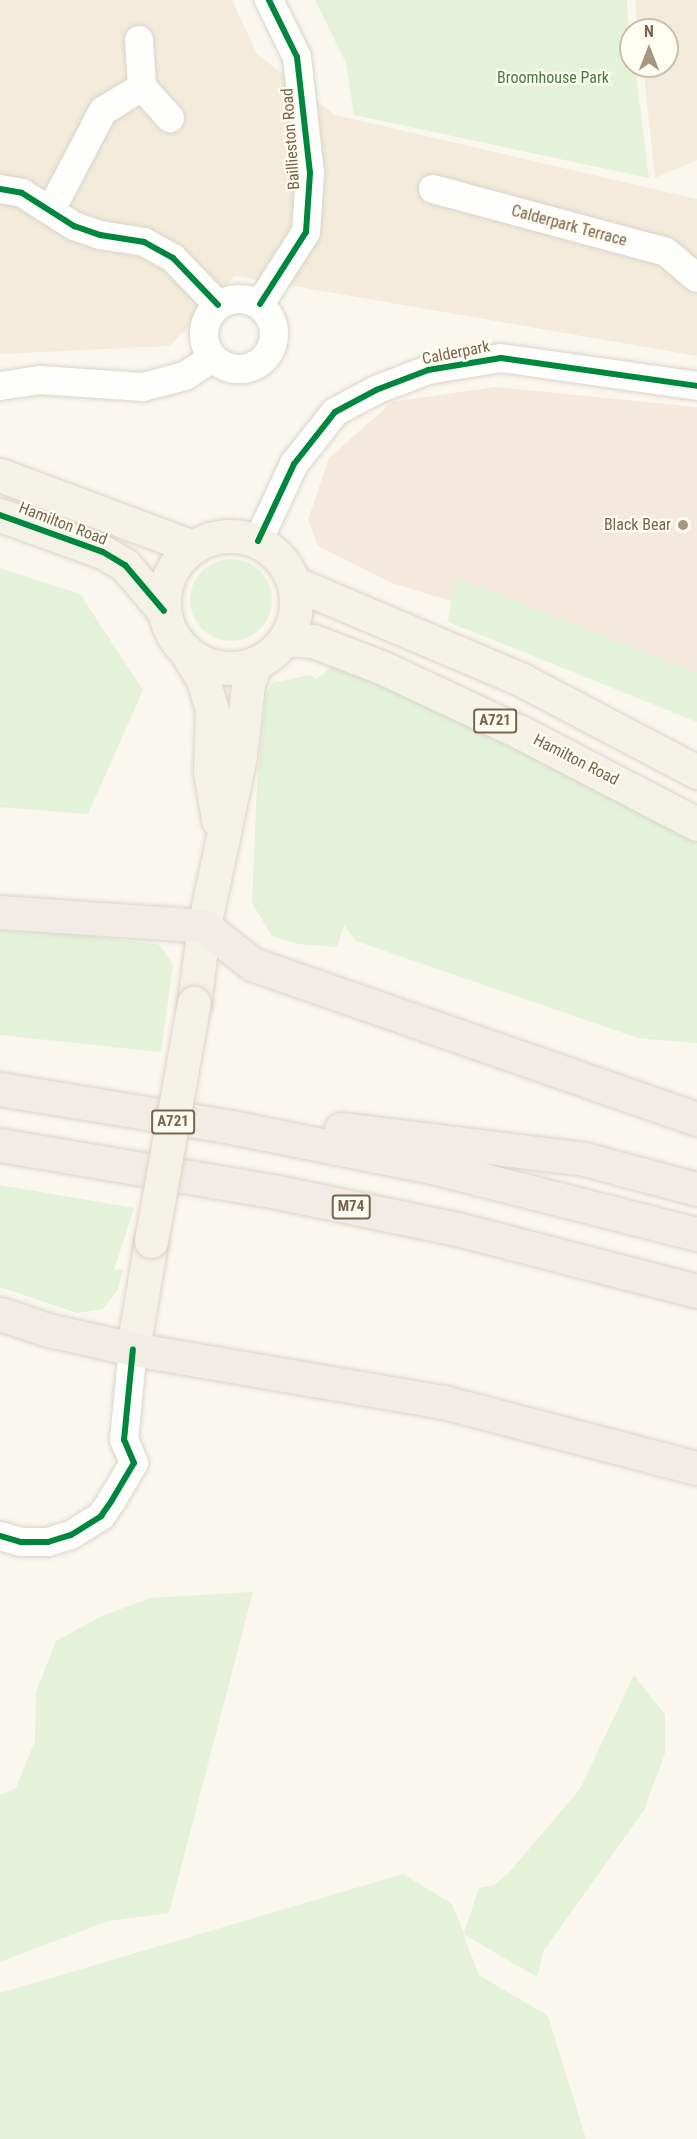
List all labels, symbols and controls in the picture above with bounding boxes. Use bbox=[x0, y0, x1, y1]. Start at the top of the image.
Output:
north arrow bbox=[619, 18, 679, 78]
text: N bbox=[644, 22, 654, 41]
park label: Broomhouse Park bbox=[497, 68, 609, 88]
street label: Baillieston Road bbox=[278, 87, 304, 191]
street label: Calderpark Terrace bbox=[509, 201, 629, 251]
street label: Calderpark bbox=[421, 337, 491, 369]
street label: Hamilton Road bbox=[16, 498, 110, 550]
place label: Black Bear bbox=[604, 515, 671, 535]
marker: Black Bear bbox=[676, 518, 690, 532]
road number: A721 bbox=[472, 709, 518, 733]
street label: Hamilton Road bbox=[530, 730, 622, 790]
road number: A721 bbox=[150, 1110, 195, 1134]
road number: M74 bbox=[332, 1195, 370, 1219]

